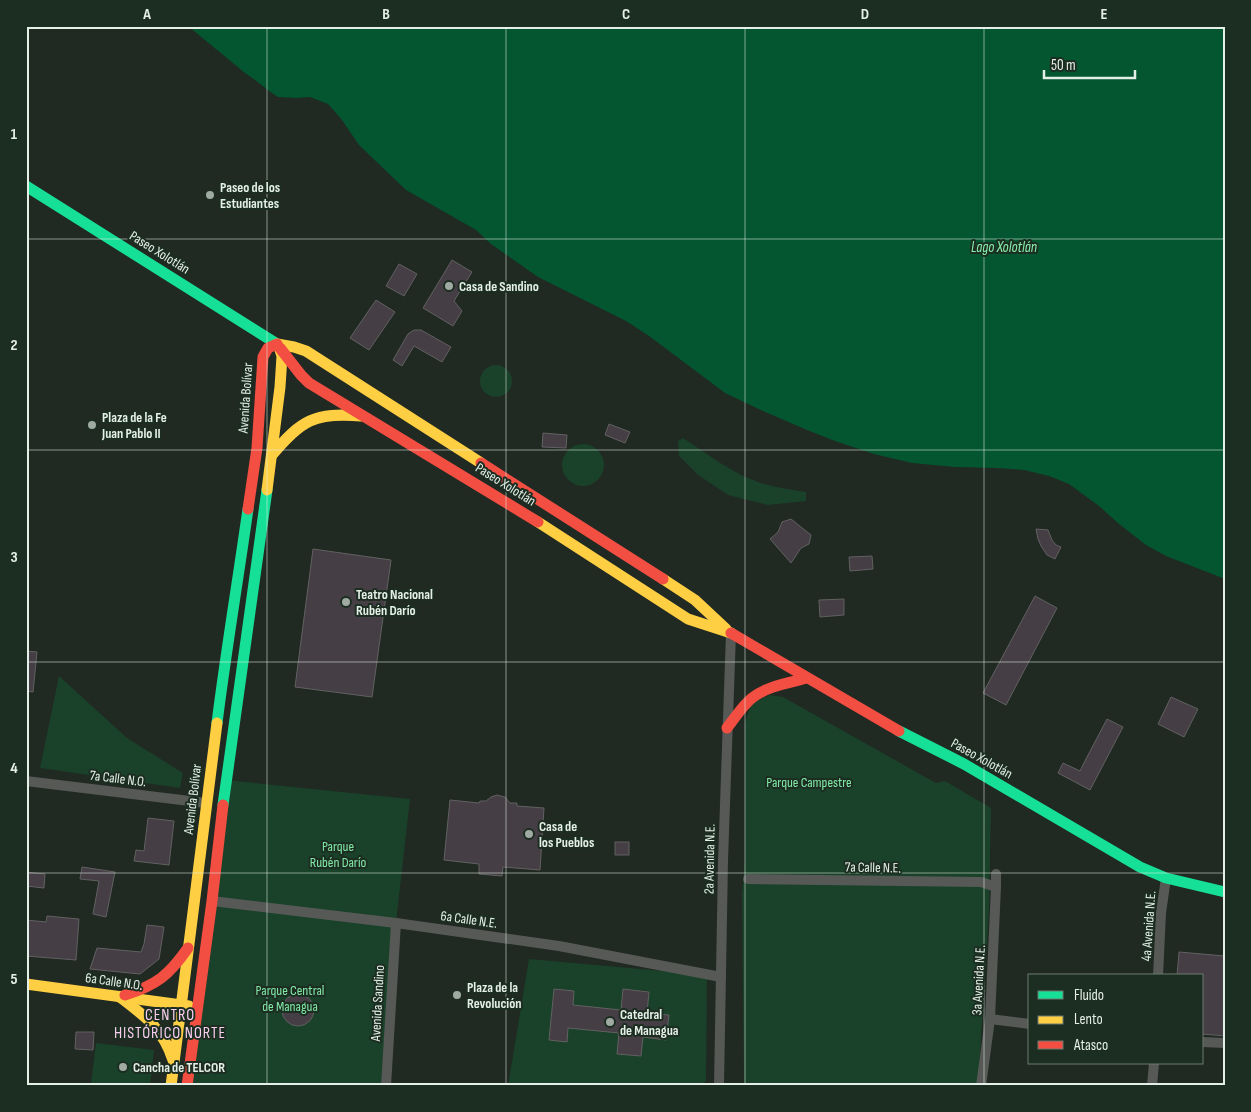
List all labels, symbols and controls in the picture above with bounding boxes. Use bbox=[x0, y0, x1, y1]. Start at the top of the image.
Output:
text: A bbox=[142, 5, 151, 24]
text: B bbox=[382, 5, 390, 24]
text: C bbox=[622, 5, 630, 24]
text: D bbox=[861, 5, 869, 24]
text: E bbox=[1101, 5, 1108, 24]
scale bar bbox=[1044, 48, 1135, 80]
text: 50 m bbox=[1051, 56, 1076, 75]
text: 1 bbox=[11, 125, 18, 144]
place label: Paseo de los Estudiantes bbox=[220, 179, 280, 212]
marker: Paseo de los Estudiantes bbox=[204, 189, 216, 201]
street label: Paseo Xolotlán bbox=[126, 227, 193, 278]
water label: Lago Xolotlán bbox=[971, 238, 1037, 257]
place label: Casa de Sandino bbox=[459, 278, 539, 295]
marker: Casa de Sandino bbox=[443, 280, 455, 292]
text: 2 bbox=[10, 336, 18, 355]
street label: Avenida Bolívar bbox=[234, 362, 256, 435]
place label: Plaza de la Fe Juan Pablo II bbox=[101, 409, 167, 442]
marker: Plaza de la Fe Juan Pablo II bbox=[86, 419, 98, 431]
street label: Paseo Xolotlán bbox=[472, 459, 539, 510]
text: 3 bbox=[10, 548, 18, 567]
place label: Teatro Nacional Rubén Darío bbox=[356, 586, 433, 619]
marker: Teatro Nacional Rubén Darío bbox=[340, 596, 352, 608]
street label: Paseo Xolotlán bbox=[948, 735, 1016, 782]
text: 4 bbox=[10, 759, 18, 778]
street label: Avenida Bolívar bbox=[180, 763, 205, 836]
street label: 7a Calle N.O. bbox=[89, 767, 147, 790]
park label: Parque Campestre bbox=[766, 774, 852, 791]
place label: Casa de los Pueblos bbox=[539, 818, 594, 851]
street label: 2a Avenida N.E. bbox=[700, 824, 719, 894]
marker: Casa de los Pueblos bbox=[523, 828, 535, 840]
park label: Parque Rubén Darío bbox=[310, 838, 366, 871]
street label: 7a Calle N.E. bbox=[845, 859, 901, 876]
street label: 4a Avenida N.E. bbox=[1138, 890, 1159, 962]
street label: 6a Calle N.E. bbox=[440, 907, 498, 932]
street label: 3a Avenida N.E. bbox=[968, 944, 989, 1016]
street label: Avenida Sandino bbox=[367, 964, 388, 1043]
street label: 6a Calle N.O. bbox=[84, 969, 144, 994]
text: 5 bbox=[10, 970, 18, 989]
legend bbox=[1028, 974, 1204, 1064]
place label: Plaza de la Revolución bbox=[467, 979, 522, 1012]
park label: Parque Central de Managua bbox=[256, 982, 324, 1015]
text: Fluido bbox=[1074, 986, 1104, 1005]
marker: Plaza de la Revolución bbox=[451, 989, 463, 1001]
district label: CENTRO HISTÓRICO NORTE bbox=[114, 1006, 226, 1043]
place label: Catedral de Managua bbox=[620, 1006, 679, 1039]
text: Lento bbox=[1074, 1010, 1103, 1029]
marker: Catedral de Managua bbox=[604, 1016, 616, 1028]
text: Atasco bbox=[1073, 1036, 1108, 1055]
place label: Cancha de TELCOR bbox=[133, 1059, 225, 1076]
marker: Cancha de TELCOR bbox=[117, 1061, 129, 1073]

